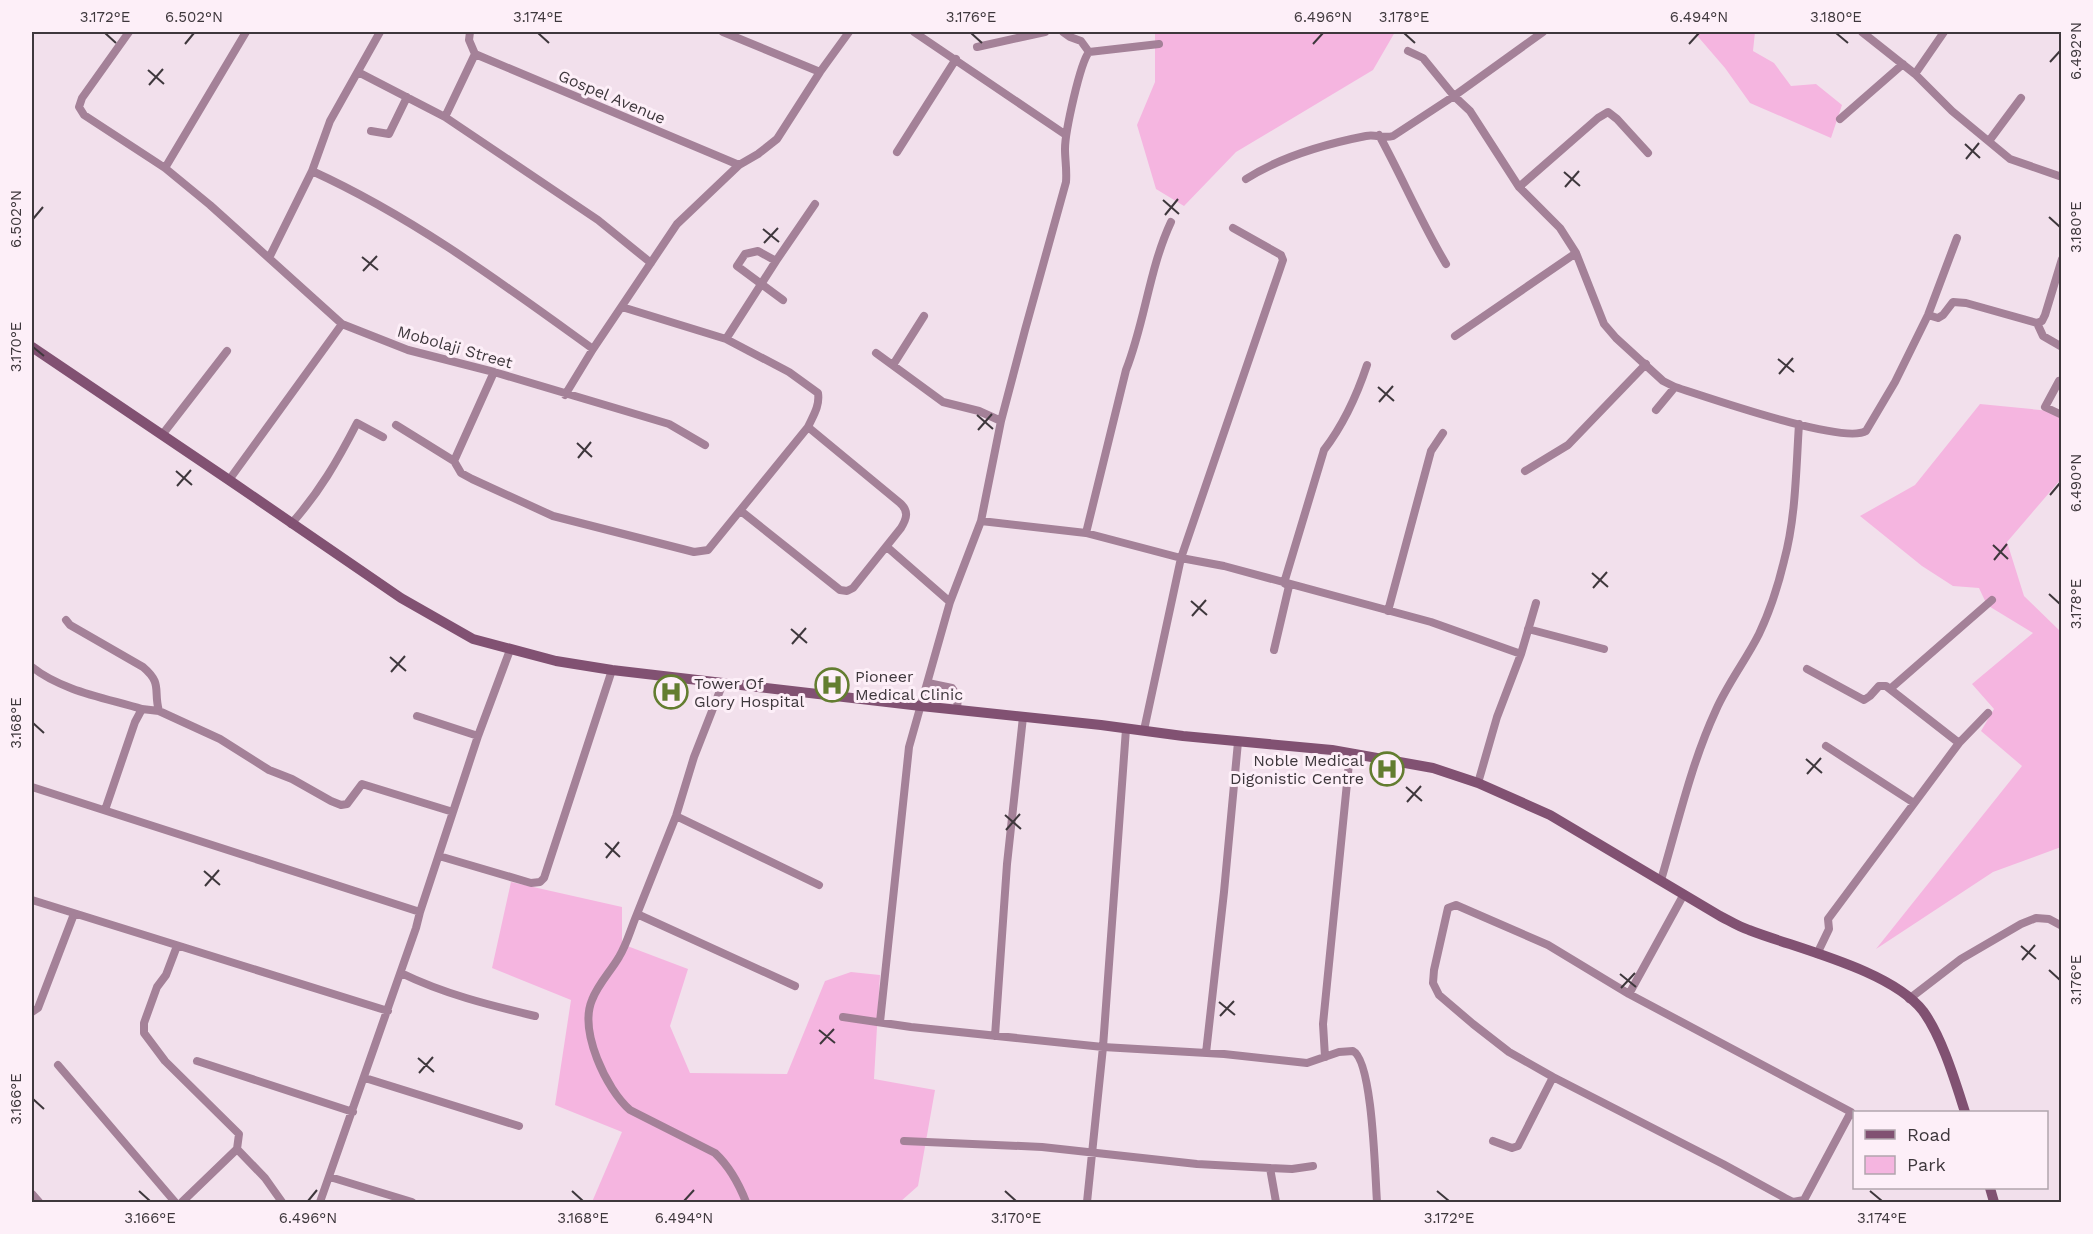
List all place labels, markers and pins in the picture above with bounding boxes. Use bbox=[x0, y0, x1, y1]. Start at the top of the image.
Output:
hospital icon: Pioneer Medical Clinic bbox=[814, 667, 850, 703]
place label: Pioneer Medical Clinic bbox=[855, 667, 963, 704]
hospital icon: Tower Of Glory Hospital bbox=[653, 674, 689, 710]
place label: Tower Of Glory Hospital bbox=[694, 674, 805, 711]
place label: Noble Medical Digonistic Centre bbox=[1230, 751, 1364, 788]
hospital icon: Noble Medical Digonistic Centre bbox=[1369, 751, 1405, 787]

